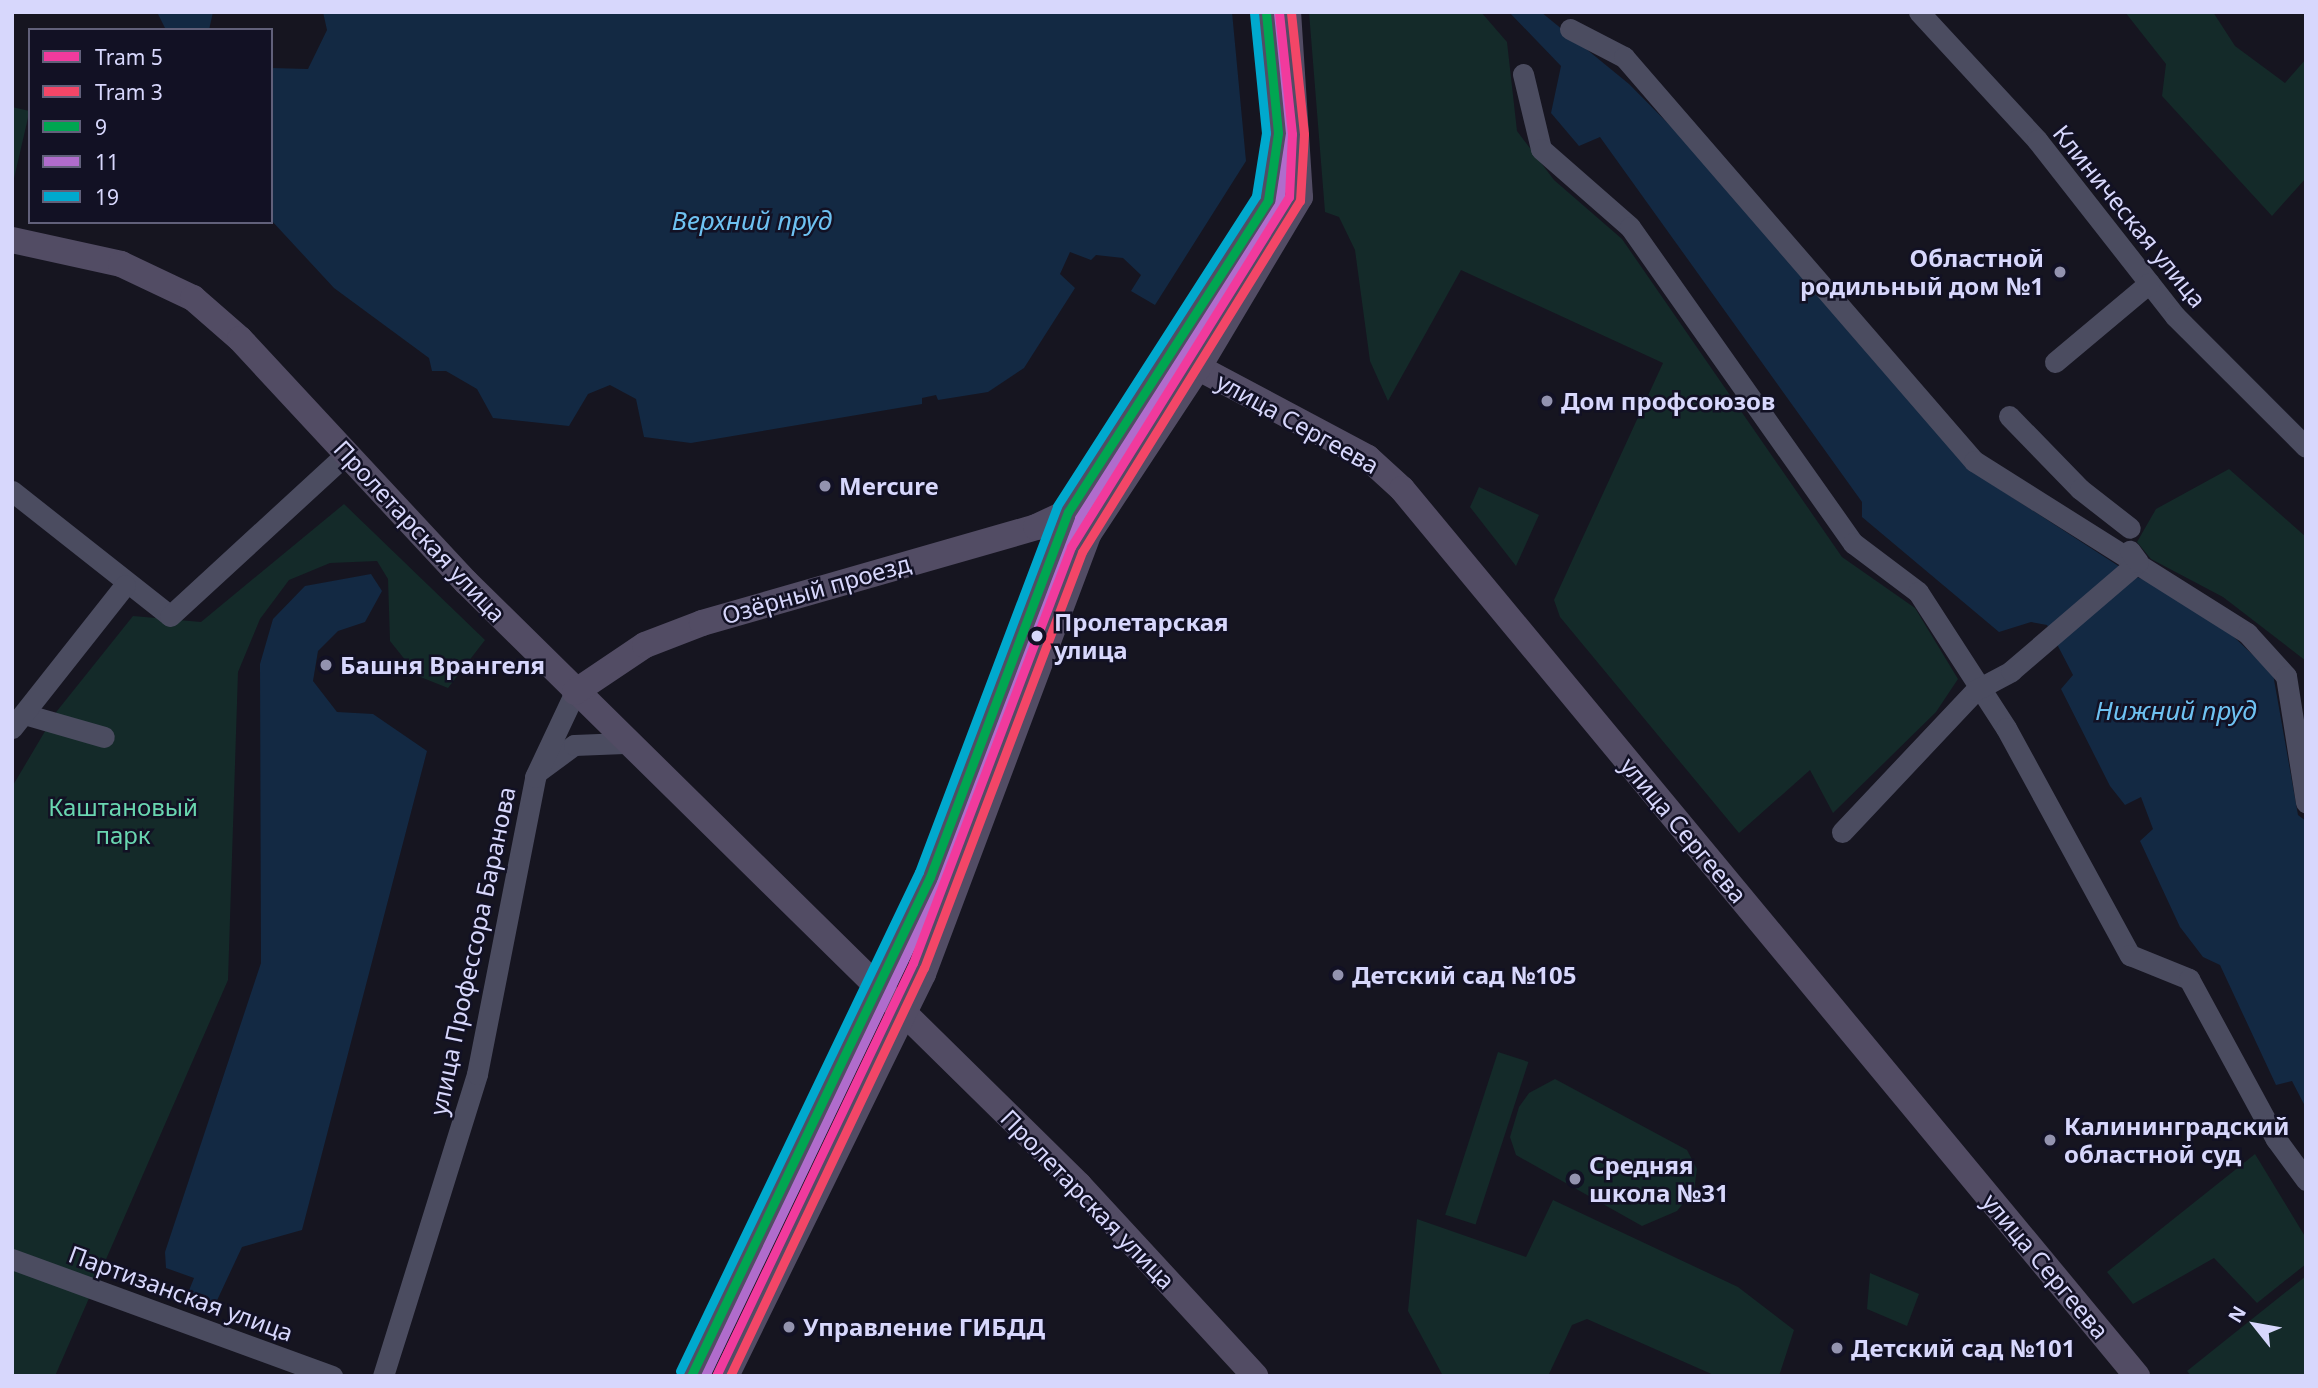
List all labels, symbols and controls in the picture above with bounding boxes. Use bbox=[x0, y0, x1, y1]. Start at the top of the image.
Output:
legend bbox=[28, 28, 273, 224]
text: Tram 5 bbox=[95, 43, 163, 71]
text: Tram 3 bbox=[95, 78, 163, 106]
text: 9 bbox=[95, 113, 107, 141]
street label: Клиническая улица bbox=[2048, 119, 2212, 313]
text: 11 bbox=[95, 148, 119, 176]
text: 19 bbox=[95, 183, 119, 211]
water label: Верхний пруд bbox=[672, 205, 832, 237]
place label: Областной родильный дом №1 bbox=[1800, 244, 2044, 300]
marker: Областной родильный дом №1 bbox=[2050, 262, 2070, 282]
street label: улица Сергеева bbox=[1212, 367, 1384, 479]
place label: Дом профсоюзов bbox=[1561, 387, 1775, 415]
marker: Дом профсоюзов bbox=[1539, 393, 1555, 409]
street label: Пролетарская улица bbox=[328, 434, 512, 628]
place label: Mercure bbox=[839, 472, 939, 500]
marker: Mercure bbox=[817, 478, 833, 494]
street label: Озёрный проезд bbox=[718, 548, 914, 630]
place label: Пролетарская улица bbox=[1054, 608, 1229, 664]
marker: Пролетарская улица bbox=[1026, 625, 1048, 647]
place label: Башня Врангеля bbox=[340, 651, 545, 679]
marker: Башня Врангеля bbox=[318, 657, 334, 673]
water label: Нижний пруд bbox=[2095, 695, 2257, 727]
street label: улица Сергеева bbox=[1615, 751, 1753, 909]
street label: улица Профессора Баранова bbox=[423, 784, 521, 1118]
park label: Каштановый парк bbox=[48, 793, 198, 849]
place label: Детский сад №105 bbox=[1352, 961, 1576, 989]
marker: Детский сад №105 bbox=[1330, 967, 1346, 983]
street label: Пролетарская улица bbox=[995, 1103, 1181, 1295]
place label: Калининградский областной суд bbox=[2064, 1112, 2289, 1168]
marker: Калининградский областной суд bbox=[2042, 1132, 2058, 1148]
place label: Средняя школа №31 bbox=[1589, 1151, 1729, 1207]
marker: Средняя школа №31 bbox=[1567, 1171, 1583, 1187]
street label: улица Сергеева bbox=[1977, 1187, 2115, 1345]
street label: Партизанская улица bbox=[65, 1239, 297, 1347]
north arrow bbox=[2220, 1290, 2290, 1360]
text: N bbox=[2222, 1301, 2252, 1328]
place label: Управление ГИБДД bbox=[803, 1313, 1045, 1341]
marker: Управление ГИБДД bbox=[781, 1319, 797, 1335]
place label: Детский сад №101 bbox=[1851, 1334, 2075, 1362]
marker: Детский сад №101 bbox=[1829, 1340, 1845, 1356]

